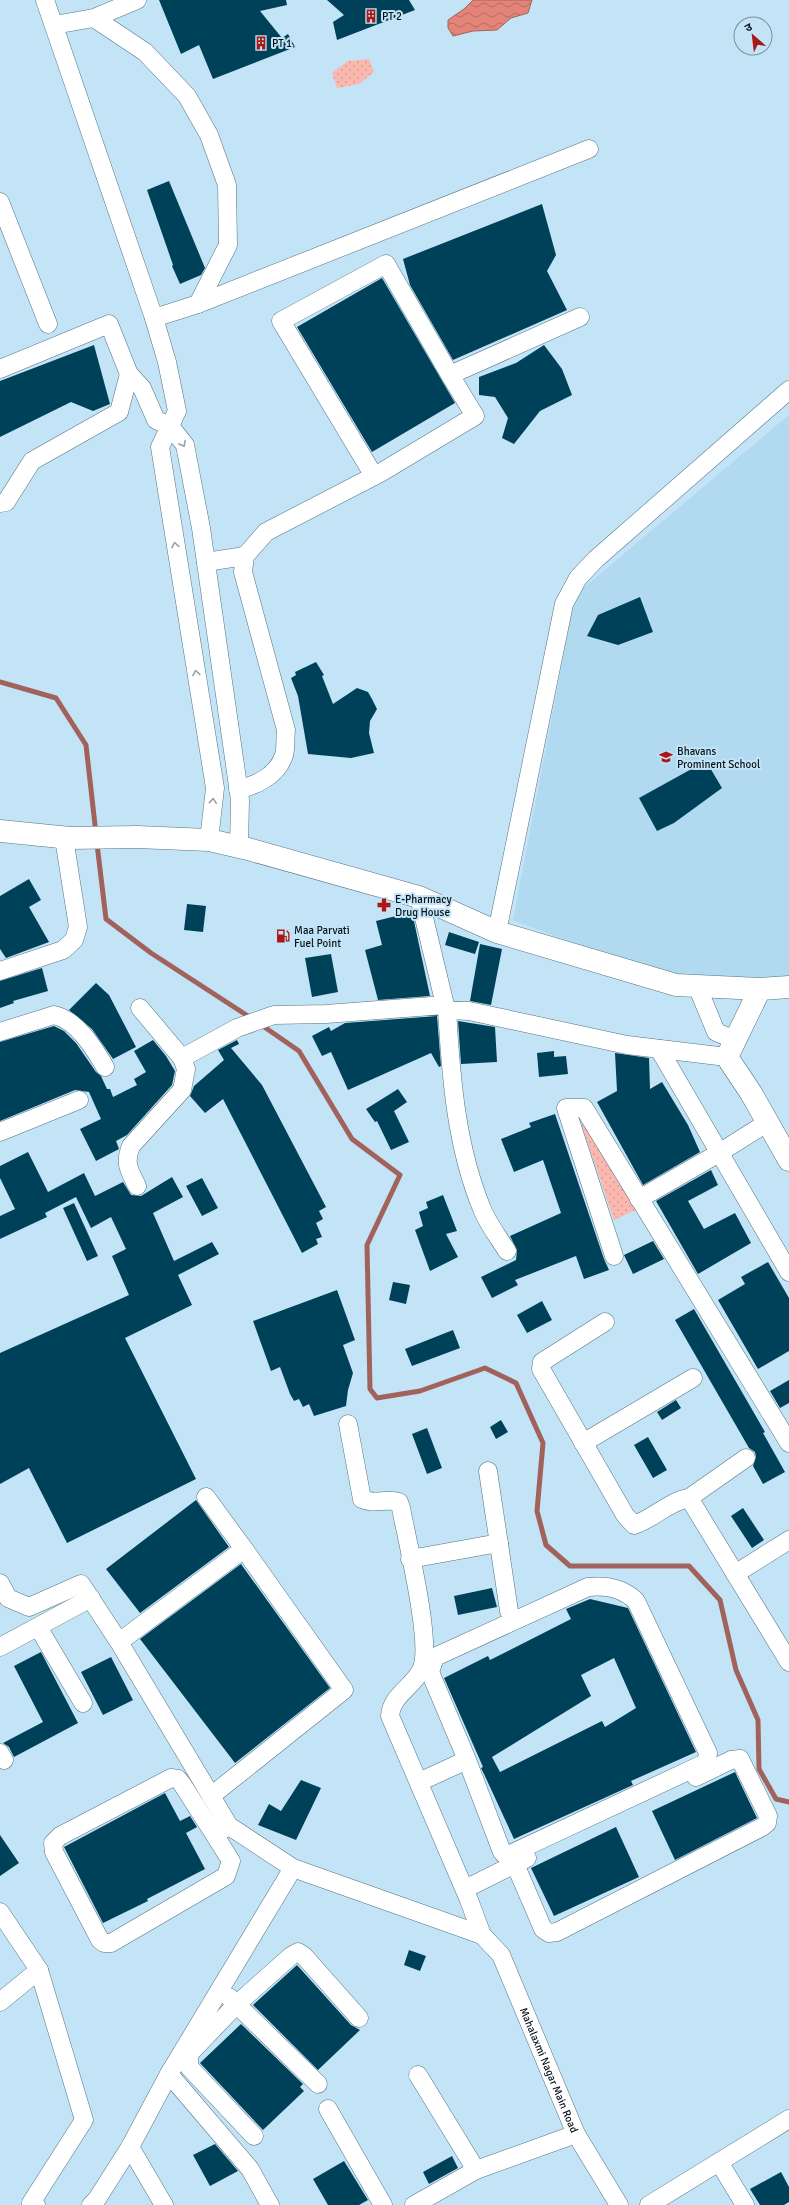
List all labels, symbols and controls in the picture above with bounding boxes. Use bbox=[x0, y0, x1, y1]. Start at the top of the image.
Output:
building icon: PT 2 bbox=[363, 8, 379, 24]
place label: PT 2 bbox=[382, 10, 402, 23]
north arrow bbox=[733, 16, 773, 56]
text: उ bbox=[743, 20, 755, 35]
building icon: PT 1 bbox=[253, 35, 269, 51]
place label: PT 1 bbox=[272, 37, 292, 50]
one-way arrow bbox=[178, 440, 186, 447]
one-way arrow bbox=[172, 541, 180, 548]
one-way arrow bbox=[192, 670, 201, 676]
place label: Bhavans Prominent School bbox=[677, 745, 760, 771]
school or university icon: Bhavans Prominent School bbox=[658, 749, 674, 765]
one-way arrow bbox=[209, 798, 218, 804]
place label: E-Pharmacy Drug House bbox=[395, 893, 452, 919]
pharmacy icon: E-Pharmacy Drug House bbox=[376, 897, 392, 913]
place label: Maa Parvati Fuel Point bbox=[294, 924, 350, 950]
fuel station icon: Maa Parvati Fuel Point bbox=[275, 928, 291, 944]
street label: Mahalaxmi Nagar Main Road bbox=[517, 2005, 581, 2135]

